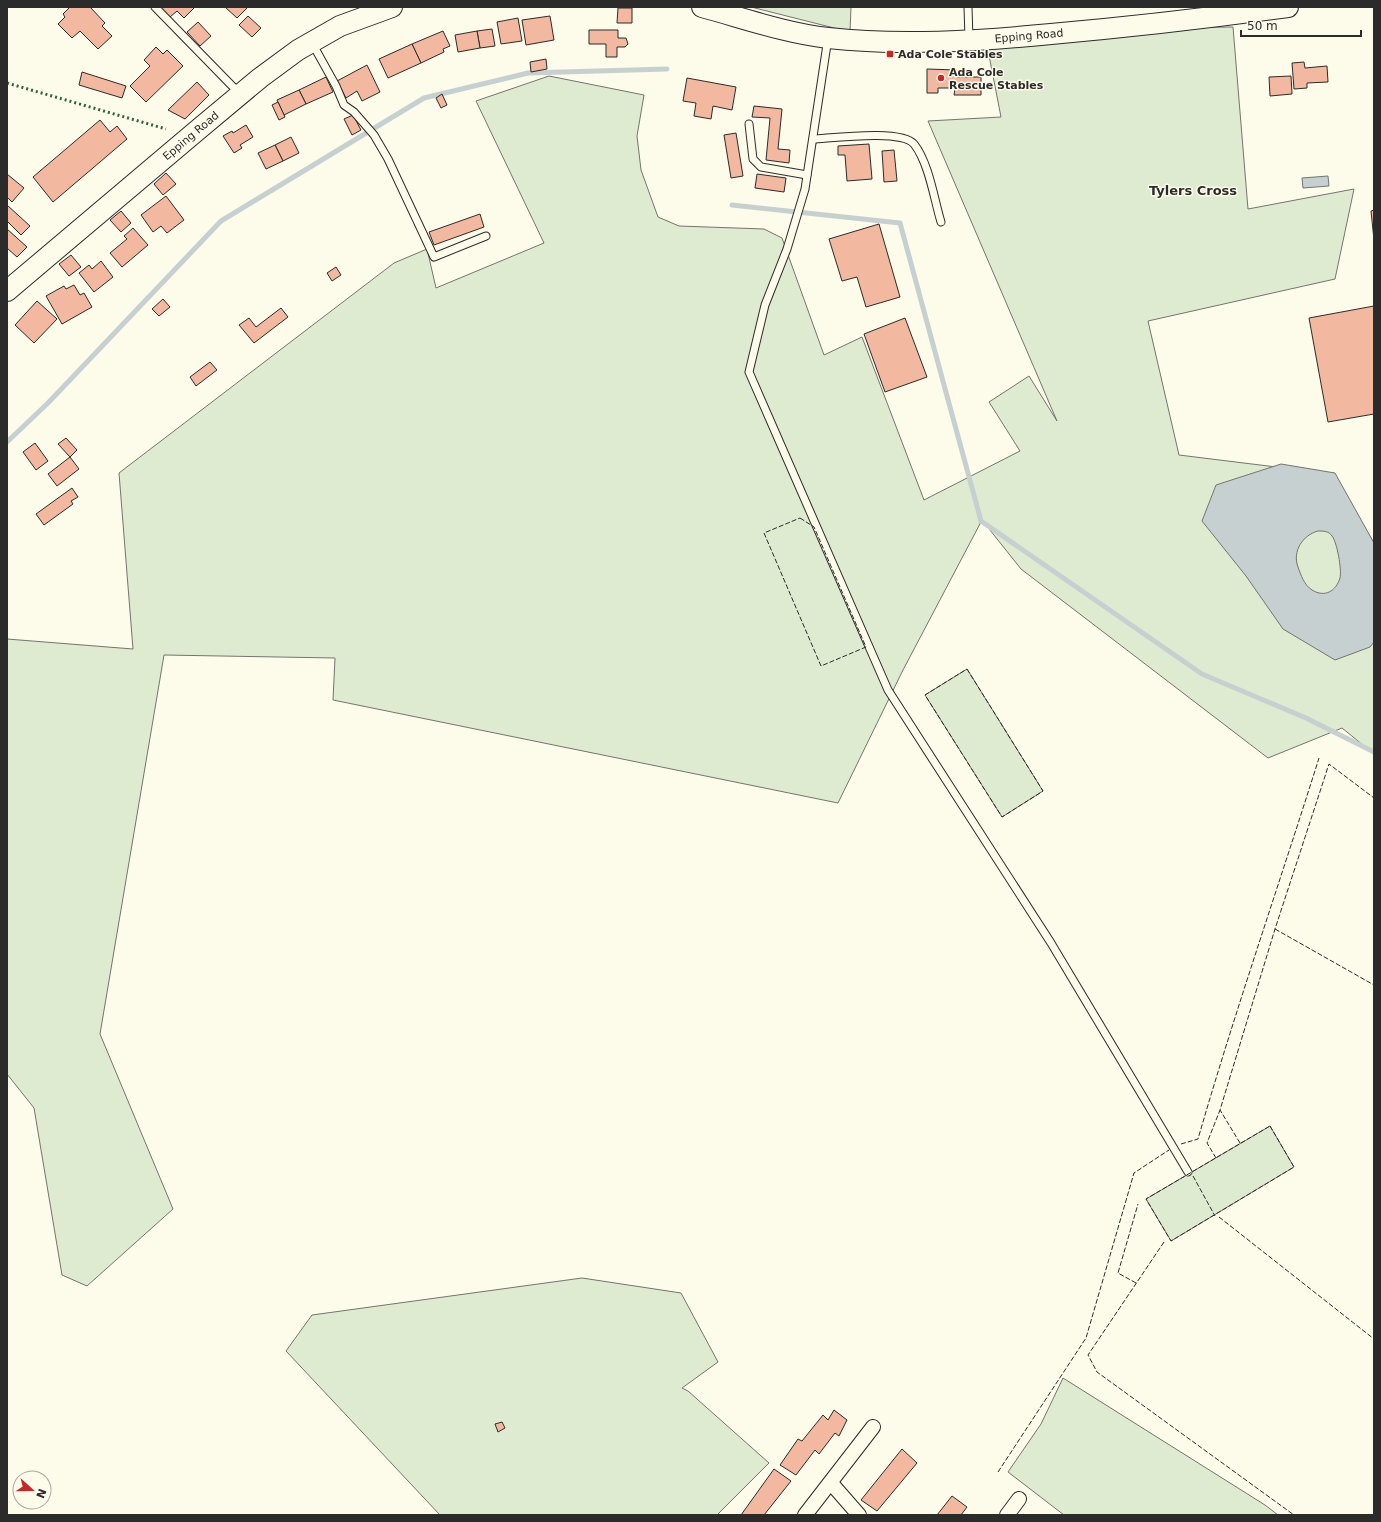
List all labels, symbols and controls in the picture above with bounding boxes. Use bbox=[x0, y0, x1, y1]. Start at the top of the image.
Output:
scale bar bbox=[1241, 12, 1361, 38]
text: 50 m bbox=[1247, 19, 1278, 33]
street label: Epping Road bbox=[994, 27, 1064, 45]
place label: Ada Cole Stables bbox=[898, 48, 1003, 61]
marker: Ada Cole Stables bbox=[885, 49, 895, 59]
place label: Ada Cole Rescue Stables bbox=[949, 66, 1044, 92]
marker: Ada Cole Rescue Stables bbox=[936, 73, 946, 83]
street label: Epping Road bbox=[160, 109, 222, 163]
district label: Tylers Cross bbox=[1149, 183, 1237, 198]
north arrow bbox=[12, 1470, 52, 1510]
text: N bbox=[33, 1487, 49, 1500]

